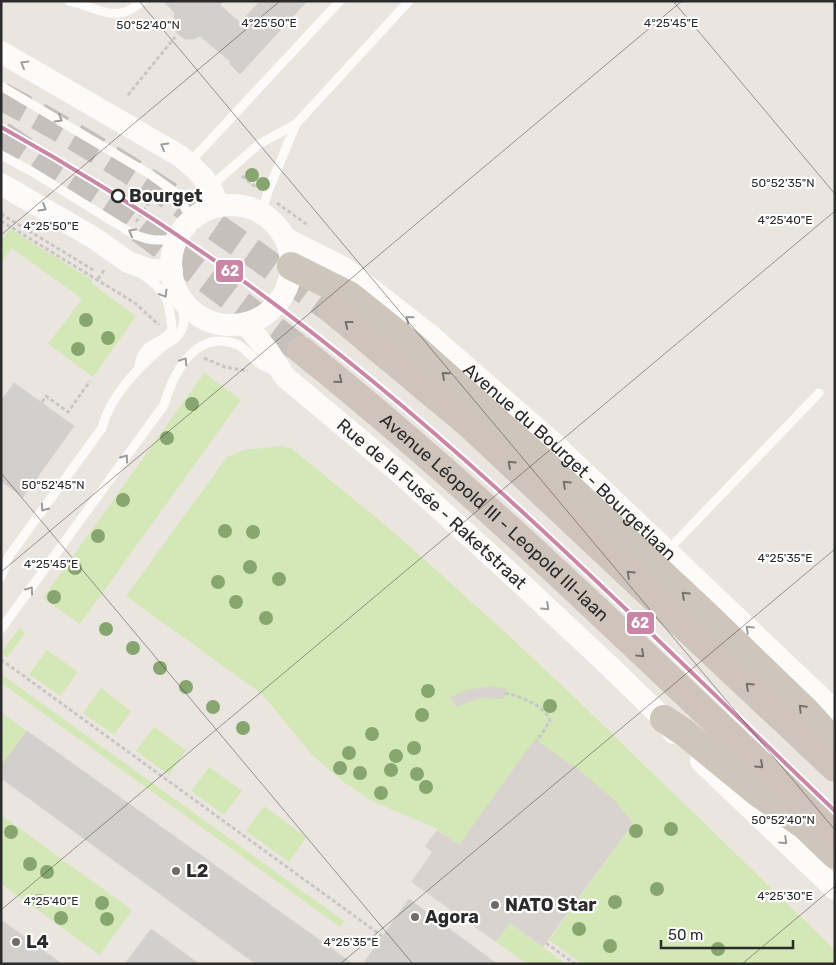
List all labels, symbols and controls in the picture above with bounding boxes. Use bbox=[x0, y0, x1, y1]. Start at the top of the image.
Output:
text: 4°25'50"E bbox=[241, 16, 297, 30]
text: 4°25'45"E bbox=[644, 16, 698, 30]
text: 50°52'40"N bbox=[116, 18, 180, 32]
one-way arrow bbox=[21, 60, 30, 70]
one-way arrow bbox=[53, 113, 62, 123]
one-way arrow bbox=[161, 143, 170, 153]
text: 50°52'35"N bbox=[751, 176, 815, 190]
place label: Bourget bbox=[129, 185, 203, 207]
marker: Bourget bbox=[111, 189, 125, 203]
one-way arrow bbox=[38, 202, 47, 211]
text: 4°25'40"E bbox=[757, 213, 813, 227]
text: 4°25'50"E bbox=[23, 219, 79, 233]
one-way arrow bbox=[129, 229, 138, 239]
line badge: 62 bbox=[215, 259, 244, 283]
text: 62 bbox=[221, 263, 239, 280]
one-way arrow bbox=[157, 289, 167, 298]
one-way arrow bbox=[406, 315, 415, 324]
one-way arrow bbox=[345, 320, 354, 329]
one-way arrow bbox=[178, 357, 187, 367]
street label: Avenue du Bourget - Bourgetlaan bbox=[459, 358, 681, 565]
one-way arrow bbox=[442, 372, 451, 381]
one-way arrow bbox=[334, 375, 343, 384]
street label: Avenue Léopold III - Leopold III-laan bbox=[376, 409, 613, 626]
street label: Rue de la Fusée - Raketstraat bbox=[332, 414, 531, 594]
one-way arrow bbox=[119, 454, 128, 464]
one-way arrow bbox=[508, 461, 517, 470]
text: 50°52'45"N bbox=[22, 478, 84, 492]
one-way arrow bbox=[562, 481, 571, 490]
one-way arrow bbox=[41, 502, 50, 512]
text: 4°25'35"E bbox=[758, 551, 813, 565]
text: 4°25'45"E bbox=[24, 557, 78, 571]
one-way arrow bbox=[627, 571, 636, 580]
one-way arrow bbox=[24, 586, 33, 596]
one-way arrow bbox=[681, 592, 690, 601]
one-way arrow bbox=[541, 601, 550, 610]
line badge: 62 bbox=[626, 611, 655, 635]
text: 62 bbox=[631, 615, 649, 632]
one-way arrow bbox=[746, 626, 755, 635]
one-way arrow bbox=[636, 648, 645, 657]
one-way arrow bbox=[745, 683, 754, 692]
one-way arrow bbox=[799, 704, 808, 713]
one-way arrow bbox=[754, 759, 763, 768]
text: 50°52'40"N bbox=[751, 813, 815, 827]
one-way arrow bbox=[779, 835, 788, 844]
place label: L2 bbox=[186, 860, 208, 882]
marker: L2 bbox=[170, 865, 182, 877]
text: 4°25'30"E bbox=[757, 889, 813, 903]
text: 4°25'40"E bbox=[23, 894, 79, 908]
place label: NATO Star bbox=[505, 894, 596, 916]
marker: NATO Star bbox=[489, 899, 501, 911]
place label: Agora bbox=[425, 906, 479, 928]
marker: Agora bbox=[409, 911, 421, 923]
scale bar bbox=[661, 918, 794, 950]
text: 50 m bbox=[668, 926, 703, 944]
place label: L4 bbox=[26, 931, 49, 953]
text: 4°25'35"E bbox=[324, 935, 379, 949]
marker: L4 bbox=[10, 936, 22, 948]

